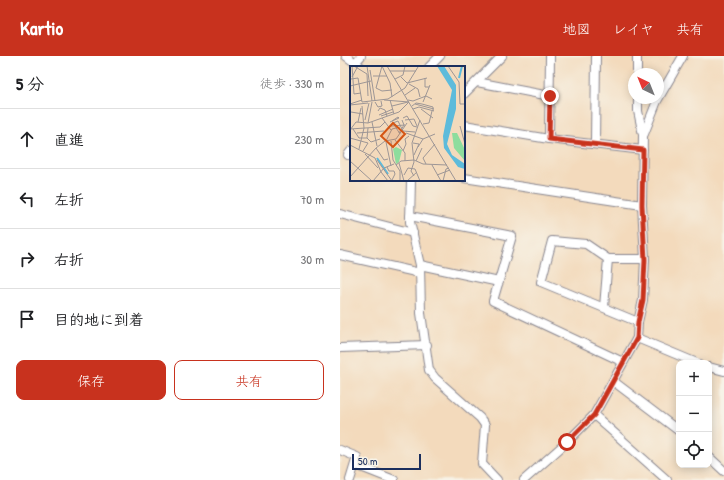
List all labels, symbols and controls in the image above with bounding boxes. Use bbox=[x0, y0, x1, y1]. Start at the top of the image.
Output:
text: Kartio bbox=[20, 15, 63, 41]
text: 地図 bbox=[563, 19, 591, 38]
text: レイヤ bbox=[613, 19, 654, 38]
text: 共有 bbox=[676, 19, 704, 38]
inset map bbox=[350, 66, 465, 181]
north arrow bbox=[628, 68, 664, 104]
text: 5 分 bbox=[16, 72, 44, 95]
text: 徒歩 · 330 m bbox=[260, 74, 324, 92]
route end bbox=[541, 87, 559, 105]
icon: ahead bbox=[16, 128, 38, 150]
text: 直進 bbox=[54, 129, 84, 150]
text: 230 m bbox=[294, 130, 324, 148]
icon: left bbox=[16, 188, 38, 210]
text: 左折 bbox=[54, 189, 84, 210]
text: 70 m bbox=[300, 190, 324, 208]
icon: right bbox=[16, 248, 38, 270]
text: 右折 bbox=[54, 249, 84, 270]
text: 30 m bbox=[301, 250, 324, 268]
icon: arrive bbox=[16, 308, 38, 330]
text: 目的地に到着 bbox=[54, 309, 144, 330]
button: 保存 bbox=[16, 360, 166, 400]
button: 共有 bbox=[174, 360, 324, 400]
map controls bbox=[676, 360, 712, 468]
button: + bbox=[676, 360, 712, 396]
button: − bbox=[676, 396, 712, 432]
button: locate bbox=[676, 432, 712, 468]
route start bbox=[558, 433, 576, 451]
scale bar bbox=[352, 452, 421, 471]
text: 50 m bbox=[358, 454, 378, 468]

